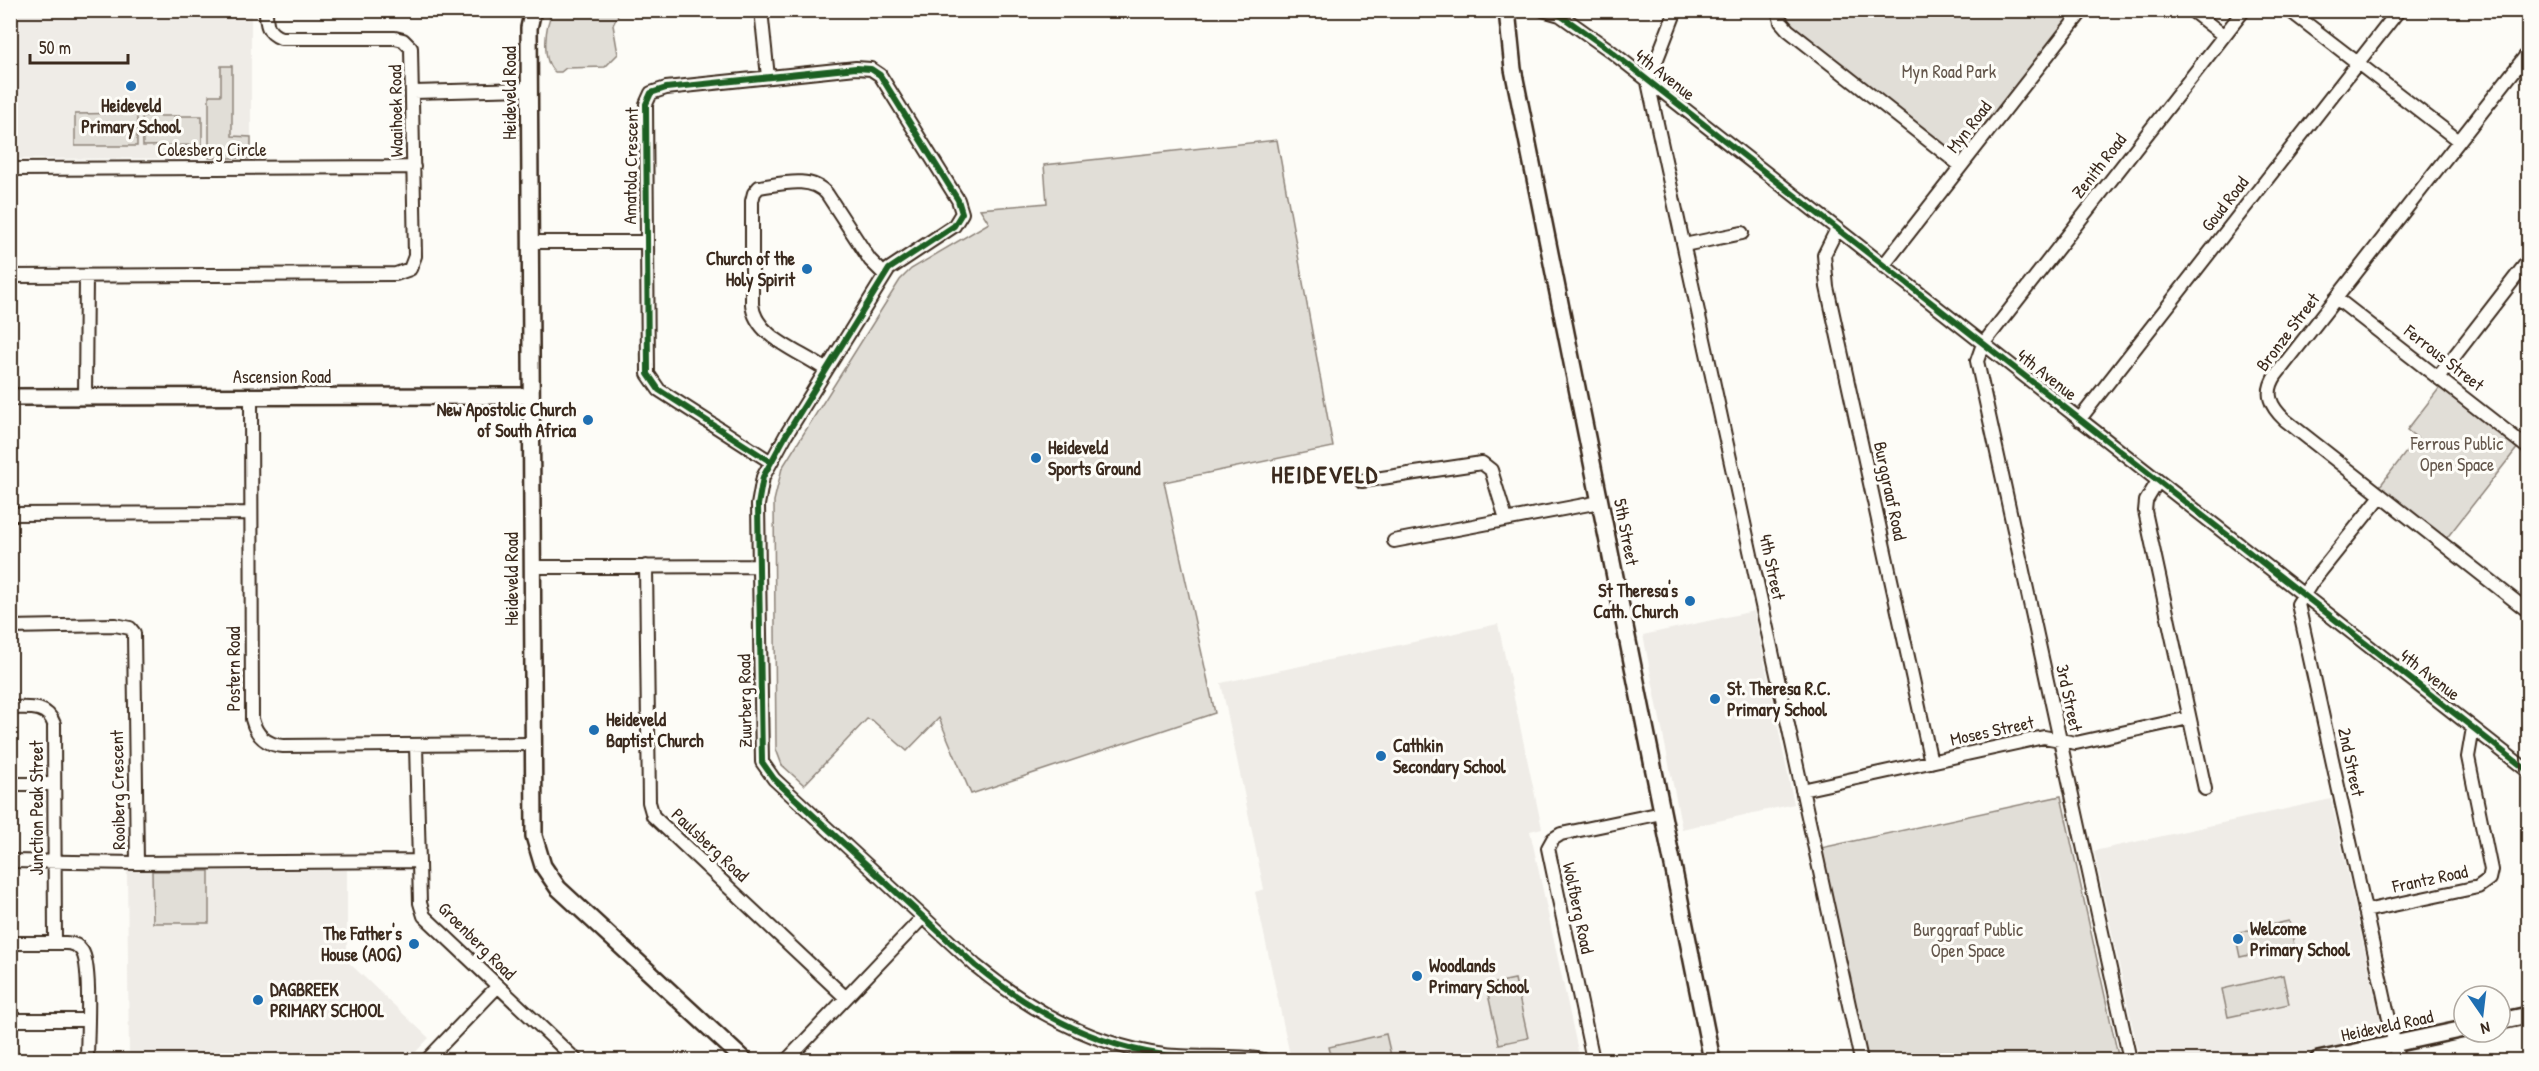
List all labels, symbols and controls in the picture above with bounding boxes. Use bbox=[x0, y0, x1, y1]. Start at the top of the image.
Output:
scale bar bbox=[30, 27, 128, 65]
text: 50 m bbox=[39, 35, 71, 60]
street label: 4th Avenue bbox=[1630, 43, 1701, 106]
street label: Heideveld Road bbox=[497, 46, 522, 140]
park label: Myn Road Park bbox=[1902, 59, 1997, 84]
street label: Waaihoek Road bbox=[382, 65, 409, 157]
marker: Heideveld Primary School bbox=[124, 79, 138, 93]
place label: Heideveld Primary School bbox=[81, 93, 182, 140]
street label: Myn Road bbox=[1940, 95, 1997, 158]
street label: Amatola Crescent bbox=[617, 107, 644, 225]
street label: Zenith Road bbox=[2065, 128, 2132, 203]
street label: Colesberg Circle bbox=[157, 137, 267, 162]
street label: Goud Road bbox=[2195, 171, 2254, 237]
place label: Church of the Holy Spirit bbox=[706, 246, 796, 293]
marker: Church of the Holy Spirit bbox=[800, 262, 814, 276]
street label: Bronze Street bbox=[2250, 287, 2326, 376]
street label: Ferrous Street bbox=[2398, 318, 2490, 397]
street label: 4th Avenue bbox=[2012, 343, 2083, 406]
street label: Ascension Road bbox=[233, 364, 331, 389]
place label: New Apostolic Church of South Africa bbox=[437, 397, 577, 443]
marker: New Apostolic Church of South Africa bbox=[581, 413, 595, 427]
park label: Ferrous Public Open Space bbox=[2410, 431, 2503, 477]
place label: Heideveld Sports Ground bbox=[1048, 435, 1141, 482]
street label: Burggraaf Road bbox=[1868, 439, 1913, 543]
marker: Heideveld Sports Ground bbox=[1029, 451, 1043, 465]
district label: HEIDEVELD bbox=[1271, 458, 1379, 490]
street label: 5th Street bbox=[1608, 496, 1645, 568]
street label: Heideveld Road bbox=[499, 532, 524, 626]
street label: 4th Street bbox=[1753, 532, 1792, 603]
place label: St Theresa's Cath. Church bbox=[1593, 578, 1678, 624]
marker: St Theresa's Cath. Church bbox=[1683, 594, 1697, 608]
street label: Postern Road bbox=[221, 627, 246, 711]
street label: 4th Avenue bbox=[2395, 643, 2466, 706]
street label: Zuurberg Road bbox=[731, 654, 758, 748]
street label: 3rd Street bbox=[2050, 662, 2089, 735]
place label: St. Theresa R.C. Primary School bbox=[1727, 676, 1831, 723]
marker: St. Theresa R.C. Primary School bbox=[1708, 692, 1722, 706]
place label: Heideveld Baptist Church bbox=[606, 707, 704, 754]
street label: Moses Street bbox=[1948, 709, 2037, 752]
marker: Heideveld Baptist Church bbox=[587, 723, 601, 737]
street label: 2nd Street bbox=[2332, 725, 2371, 799]
street label: Rooiberg Crescent bbox=[104, 729, 131, 850]
place label: Cathkin Secondary School bbox=[1393, 733, 1507, 780]
street label: Junction Peak Street bbox=[24, 740, 49, 876]
marker: Cathkin Secondary School bbox=[1374, 749, 1388, 763]
street label: Paulsberg Road bbox=[666, 802, 755, 887]
street label: Frantz Road bbox=[2389, 858, 2470, 899]
street label: Wolfberg Road bbox=[1557, 860, 1600, 956]
street label: Groenberg Road bbox=[433, 896, 522, 985]
place label: Welcome Primary School bbox=[2250, 916, 2351, 963]
park label: Burggraaf Public Open Space bbox=[1913, 917, 2023, 963]
place label: The Father's House (AOG) bbox=[321, 921, 402, 967]
marker: Welcome Primary School bbox=[2231, 932, 2245, 946]
marker: The Father's House (AOG) bbox=[407, 937, 421, 951]
place label: Woodlands Primary School bbox=[1429, 953, 1530, 1000]
marker: Woodlands Primary School bbox=[1410, 969, 1424, 983]
place label: DAGBREEK PRIMARY SCHOOL bbox=[270, 977, 384, 1023]
north arrow bbox=[2452, 984, 2512, 1044]
marker: DAGBREEK PRIMARY SCHOOL bbox=[251, 993, 265, 1007]
street label: Heideveld Road bbox=[2339, 1004, 2435, 1047]
text: N bbox=[2478, 1017, 2492, 1040]

